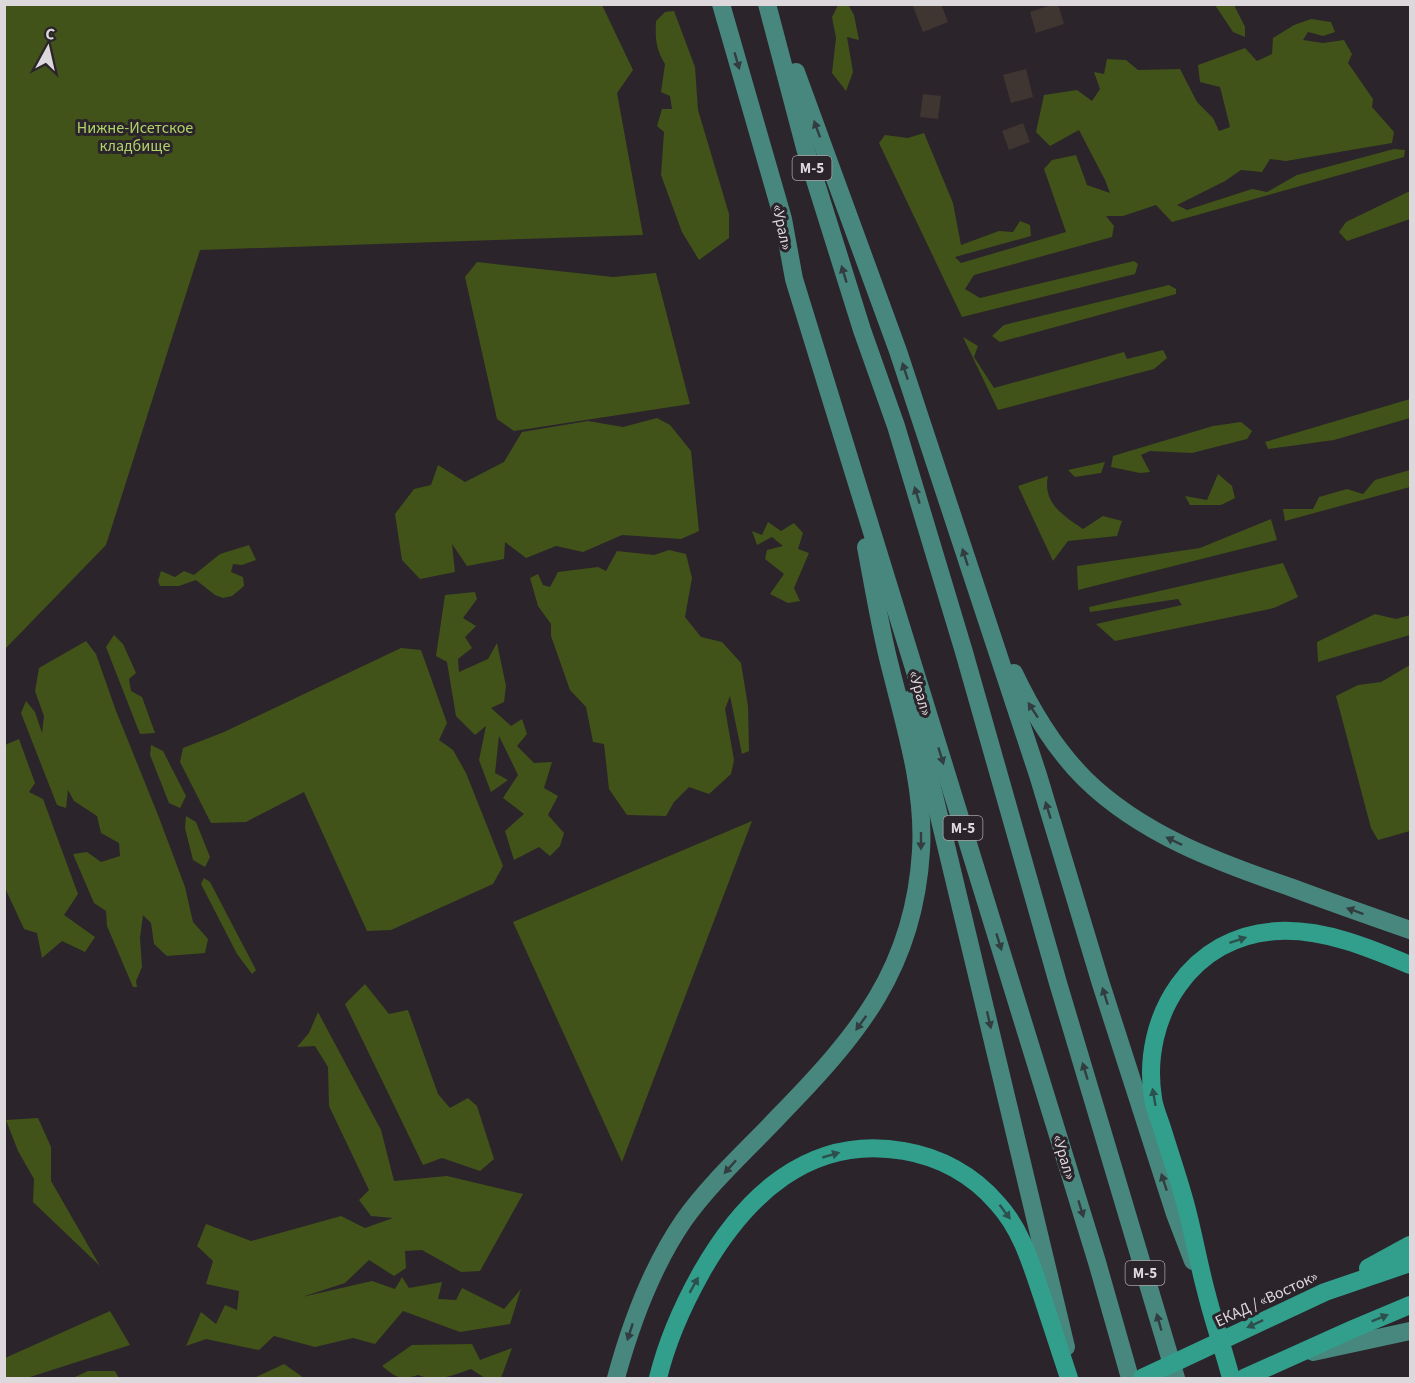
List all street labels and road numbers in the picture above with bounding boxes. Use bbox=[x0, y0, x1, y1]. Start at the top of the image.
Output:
road number: М-5 bbox=[792, 156, 832, 180]
street label: «Урал» bbox=[766, 202, 798, 252]
street label: «Урал» bbox=[903, 668, 937, 719]
road number: М-5 bbox=[944, 816, 982, 840]
street label: «Урал» bbox=[1047, 1132, 1081, 1183]
road number: М-5 bbox=[1126, 1261, 1164, 1285]
street label: ЕКАД / «Восток» bbox=[1211, 1265, 1322, 1332]

